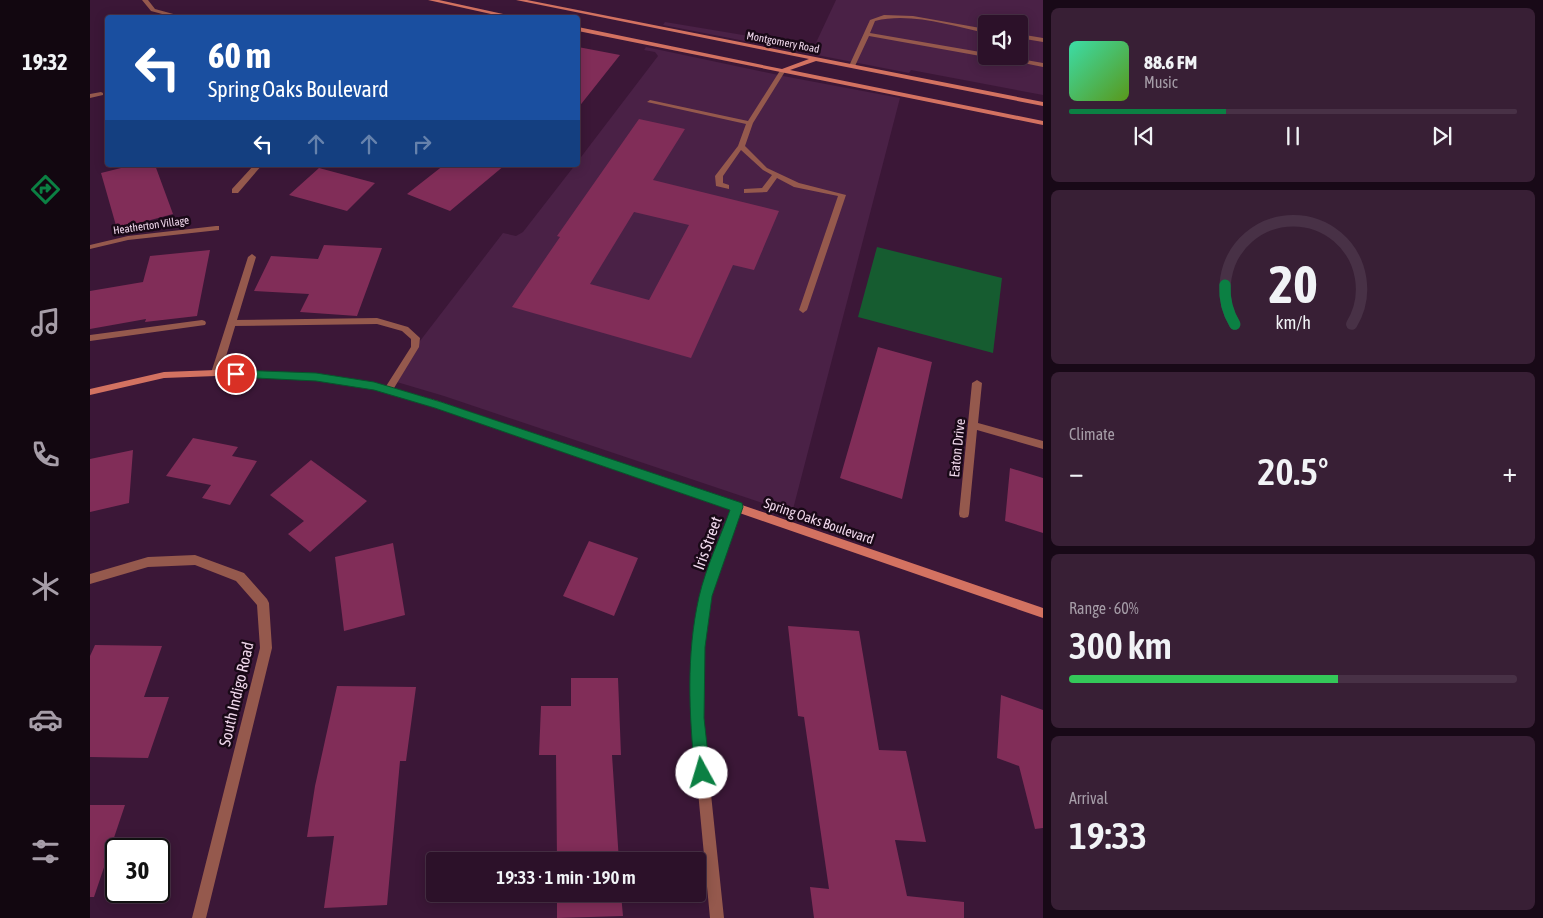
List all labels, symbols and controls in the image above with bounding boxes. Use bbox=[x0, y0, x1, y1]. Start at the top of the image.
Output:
map controls bbox=[978, 15, 1028, 65]
button: sound bbox=[978, 15, 1028, 65]
street label: Montgomery Road bbox=[746, 29, 820, 55]
icon: left bbox=[125, 35, 190, 100]
text: 60 m bbox=[208, 35, 271, 75]
text: 19:32 bbox=[22, 49, 68, 75]
text: 88.6 FM bbox=[1144, 51, 1197, 73]
text: Music bbox=[1144, 73, 1178, 91]
text: Spring Oaks Boulevard bbox=[208, 76, 389, 102]
icon: previous bbox=[1130, 122, 1158, 150]
icon: pause bbox=[1279, 122, 1307, 150]
icon: next bbox=[1428, 122, 1456, 150]
icon: left bbox=[249, 130, 277, 158]
icon: ahead bbox=[302, 130, 330, 158]
icon: ahead bbox=[355, 130, 383, 158]
icon: right bbox=[408, 130, 436, 158]
icon: directions bbox=[28, 172, 63, 207]
street label: Heatherton Village bbox=[112, 214, 190, 236]
text: 20 bbox=[1269, 254, 1317, 314]
icon: music bbox=[28, 305, 63, 340]
text: km/h bbox=[1275, 312, 1311, 333]
pin bbox=[215, 353, 257, 395]
icon: arrive bbox=[222, 360, 250, 388]
street label: Eaton Drive bbox=[946, 418, 968, 478]
text: Climate bbox=[1069, 425, 1115, 443]
icon: phone bbox=[28, 437, 63, 472]
text: 20.5° bbox=[1258, 450, 1328, 493]
text: − bbox=[1069, 456, 1084, 488]
text: + bbox=[1502, 456, 1517, 488]
street label: Spring Oaks Boulevard bbox=[762, 495, 876, 547]
street label: Iris Street bbox=[689, 514, 725, 572]
icon: climate bbox=[28, 569, 63, 604]
text: Range · 60% bbox=[1069, 599, 1139, 617]
text: 300 km bbox=[1069, 624, 1172, 667]
street label: South Indigo Road bbox=[215, 640, 258, 748]
icon: car bbox=[28, 702, 63, 737]
position arrow bbox=[675, 746, 727, 798]
text: Arrival bbox=[1069, 789, 1108, 807]
text: 19:33 bbox=[1069, 814, 1147, 857]
icon: filters bbox=[28, 834, 63, 869]
speed limit sign: 30 bbox=[105, 838, 170, 903]
text: 19:33 · 1 min · 190 m bbox=[496, 866, 636, 888]

